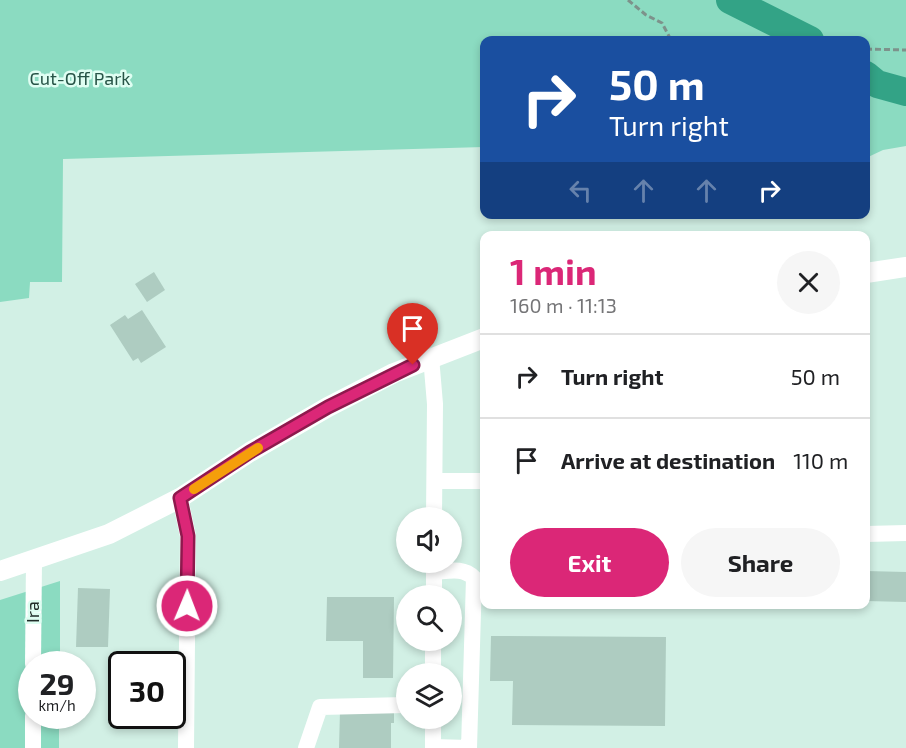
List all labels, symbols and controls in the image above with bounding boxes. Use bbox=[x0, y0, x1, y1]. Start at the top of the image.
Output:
text: 50 m bbox=[609, 58, 705, 108]
icon: right bbox=[510, 60, 588, 138]
park label: Cut-Off Park bbox=[29, 67, 131, 89]
text: Turn right bbox=[609, 109, 729, 141]
icon: left bbox=[564, 174, 597, 207]
icon: ahead bbox=[627, 174, 660, 207]
icon: ahead bbox=[690, 174, 723, 207]
icon: right bbox=[753, 174, 786, 207]
text: 1 min bbox=[510, 249, 597, 292]
button: close bbox=[777, 251, 840, 314]
text: 160 m · 11:13 bbox=[510, 293, 617, 317]
pin bbox=[387, 303, 438, 365]
icon: arrive bbox=[396, 312, 429, 345]
icon: right bbox=[510, 360, 543, 393]
text: Turn right bbox=[561, 363, 663, 389]
text: 50 m bbox=[791, 363, 840, 389]
icon: arrive bbox=[510, 444, 543, 477]
text: Arrive at destination bbox=[561, 447, 775, 473]
text: 110 m bbox=[793, 447, 848, 473]
map controls bbox=[396, 507, 462, 729]
button: sound bbox=[396, 507, 462, 573]
button: Exit bbox=[510, 528, 669, 597]
button: Share bbox=[681, 528, 840, 597]
position arrow bbox=[155, 574, 219, 638]
button: search bbox=[396, 585, 462, 651]
street label: Ira bbox=[21, 601, 43, 623]
speed limit sign: 30 bbox=[108, 651, 186, 729]
button: layers bbox=[396, 663, 462, 729]
text: 29 bbox=[39, 665, 75, 701]
text: km/h bbox=[38, 696, 76, 714]

